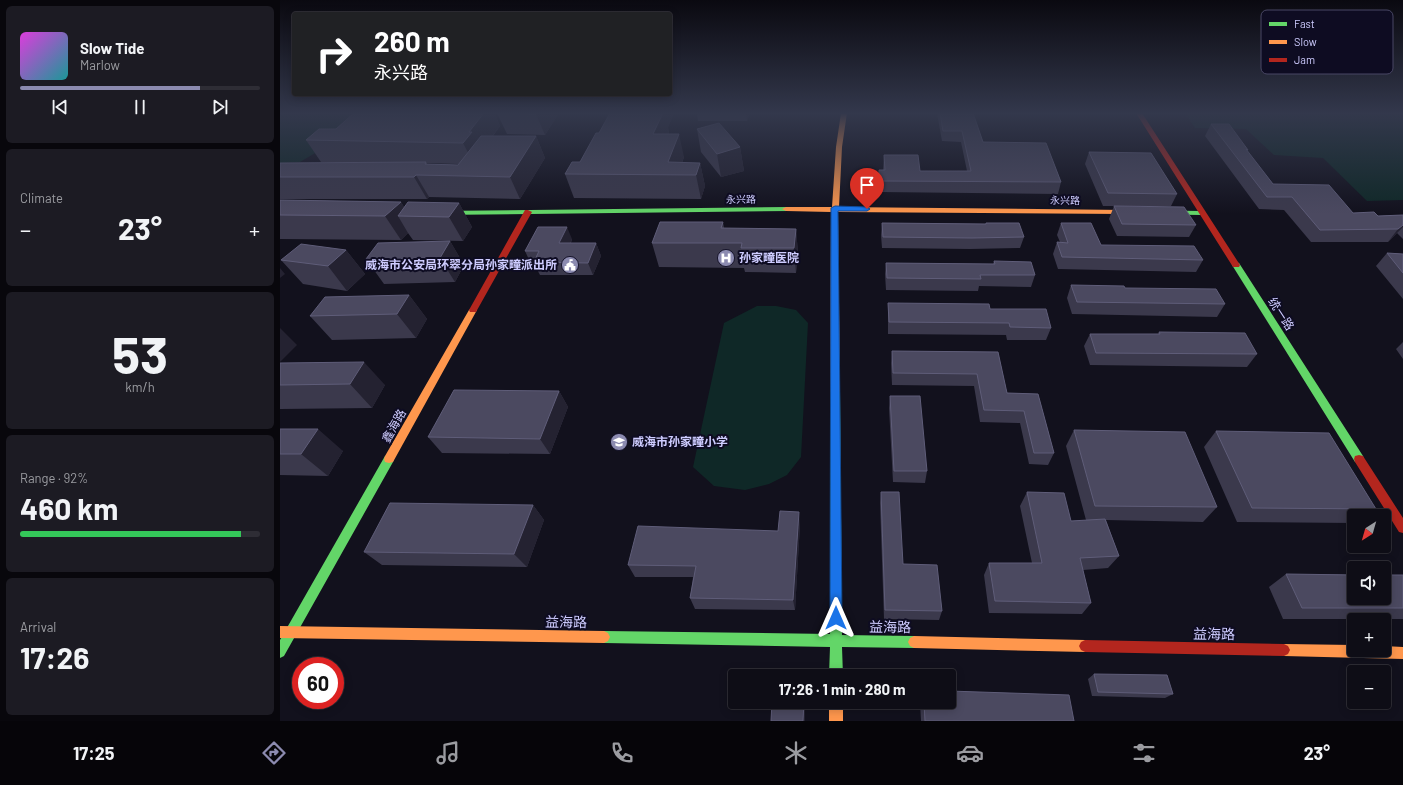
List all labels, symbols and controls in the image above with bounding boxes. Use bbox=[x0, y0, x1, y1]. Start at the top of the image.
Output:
legend bbox=[1261, 10, 1393, 74]
text: Fast bbox=[1294, 17, 1315, 30]
text: 260 m bbox=[374, 24, 450, 58]
icon: right bbox=[308, 28, 360, 80]
text: Slow bbox=[1294, 35, 1317, 48]
text: Slow Tide bbox=[80, 39, 144, 57]
text: Jam bbox=[1294, 53, 1315, 66]
text: Marlow bbox=[80, 57, 120, 73]
text: 永兴路 bbox=[374, 61, 428, 83]
icon: previous bbox=[49, 96, 71, 118]
icon: pause bbox=[129, 96, 151, 118]
icon: next bbox=[209, 96, 231, 118]
pin bbox=[850, 168, 884, 209]
icon: arrive bbox=[856, 174, 878, 196]
text: Climate bbox=[20, 190, 63, 206]
street label: 永兴路 bbox=[726, 193, 756, 205]
street label: 永兴路 bbox=[1050, 194, 1080, 206]
text: 23° bbox=[118, 210, 162, 246]
text: − bbox=[20, 216, 31, 242]
text: + bbox=[249, 216, 260, 242]
hospital icon: 孙家疃医院 bbox=[716, 248, 736, 268]
place label: 孙家疃医院 bbox=[739, 250, 799, 264]
public building icon: 威海市公安局环翠分局孙家疃派出所 bbox=[560, 255, 580, 275]
place label: 威海市公安局环翠分局孙家疃派出所 bbox=[365, 257, 557, 271]
street label: 统一路 bbox=[1266, 295, 1298, 332]
text: 53 bbox=[112, 322, 168, 384]
text: km/h bbox=[125, 379, 155, 395]
street label: 鑫海路 bbox=[378, 406, 408, 445]
school or university icon: 威海市孙家疃小学 bbox=[609, 432, 629, 452]
place label: 威海市孙家疃小学 bbox=[632, 434, 728, 448]
text: Range · 92% bbox=[20, 470, 88, 486]
text: 460 km bbox=[20, 490, 118, 526]
north arrow bbox=[1347, 509, 1391, 553]
map controls bbox=[1347, 509, 1391, 709]
button: sound bbox=[1347, 561, 1391, 605]
position arrow bbox=[815, 597, 857, 639]
street label: 益海路 bbox=[545, 613, 587, 630]
button: + bbox=[1347, 613, 1391, 657]
street label: 益海路 bbox=[869, 618, 911, 635]
text: Arrival bbox=[20, 619, 56, 635]
street label: 益海路 bbox=[1193, 625, 1235, 642]
text: 17:26 bbox=[20, 639, 89, 675]
speed limit sign: 60 bbox=[292, 657, 344, 709]
button: − bbox=[1347, 665, 1391, 709]
text: 17:26 · 1 min · 280 m bbox=[778, 680, 906, 698]
icon: directions bbox=[260, 739, 288, 767]
icon: music bbox=[434, 739, 462, 767]
icon: phone bbox=[608, 739, 636, 767]
icon: climate bbox=[782, 739, 810, 767]
icon: car bbox=[956, 739, 984, 767]
icon: filters bbox=[1130, 739, 1158, 767]
text: 17:25 bbox=[73, 742, 115, 764]
text: 23° bbox=[1304, 742, 1330, 764]

